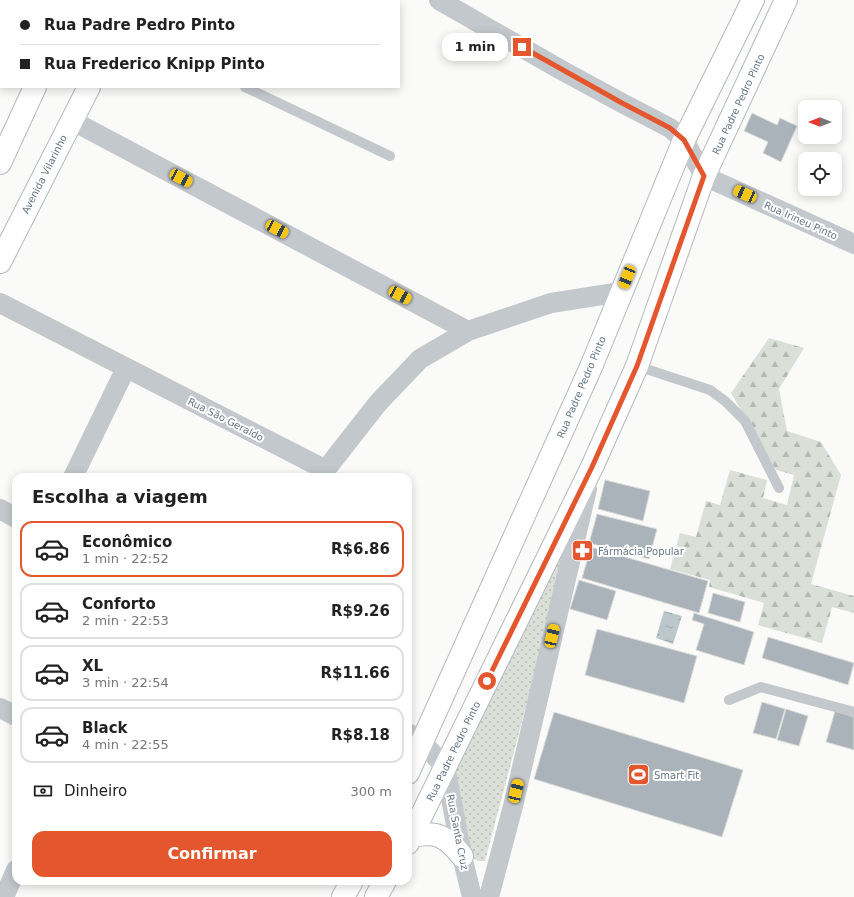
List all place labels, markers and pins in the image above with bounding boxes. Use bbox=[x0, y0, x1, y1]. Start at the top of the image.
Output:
pharmacy icon: Fármácia Popular bbox=[569, 538, 595, 564]
place label: Fármácia Popular bbox=[598, 546, 685, 557]
sports icon: Smart Fit bbox=[625, 762, 651, 788]
place label: Smart Fit bbox=[654, 770, 699, 781]

